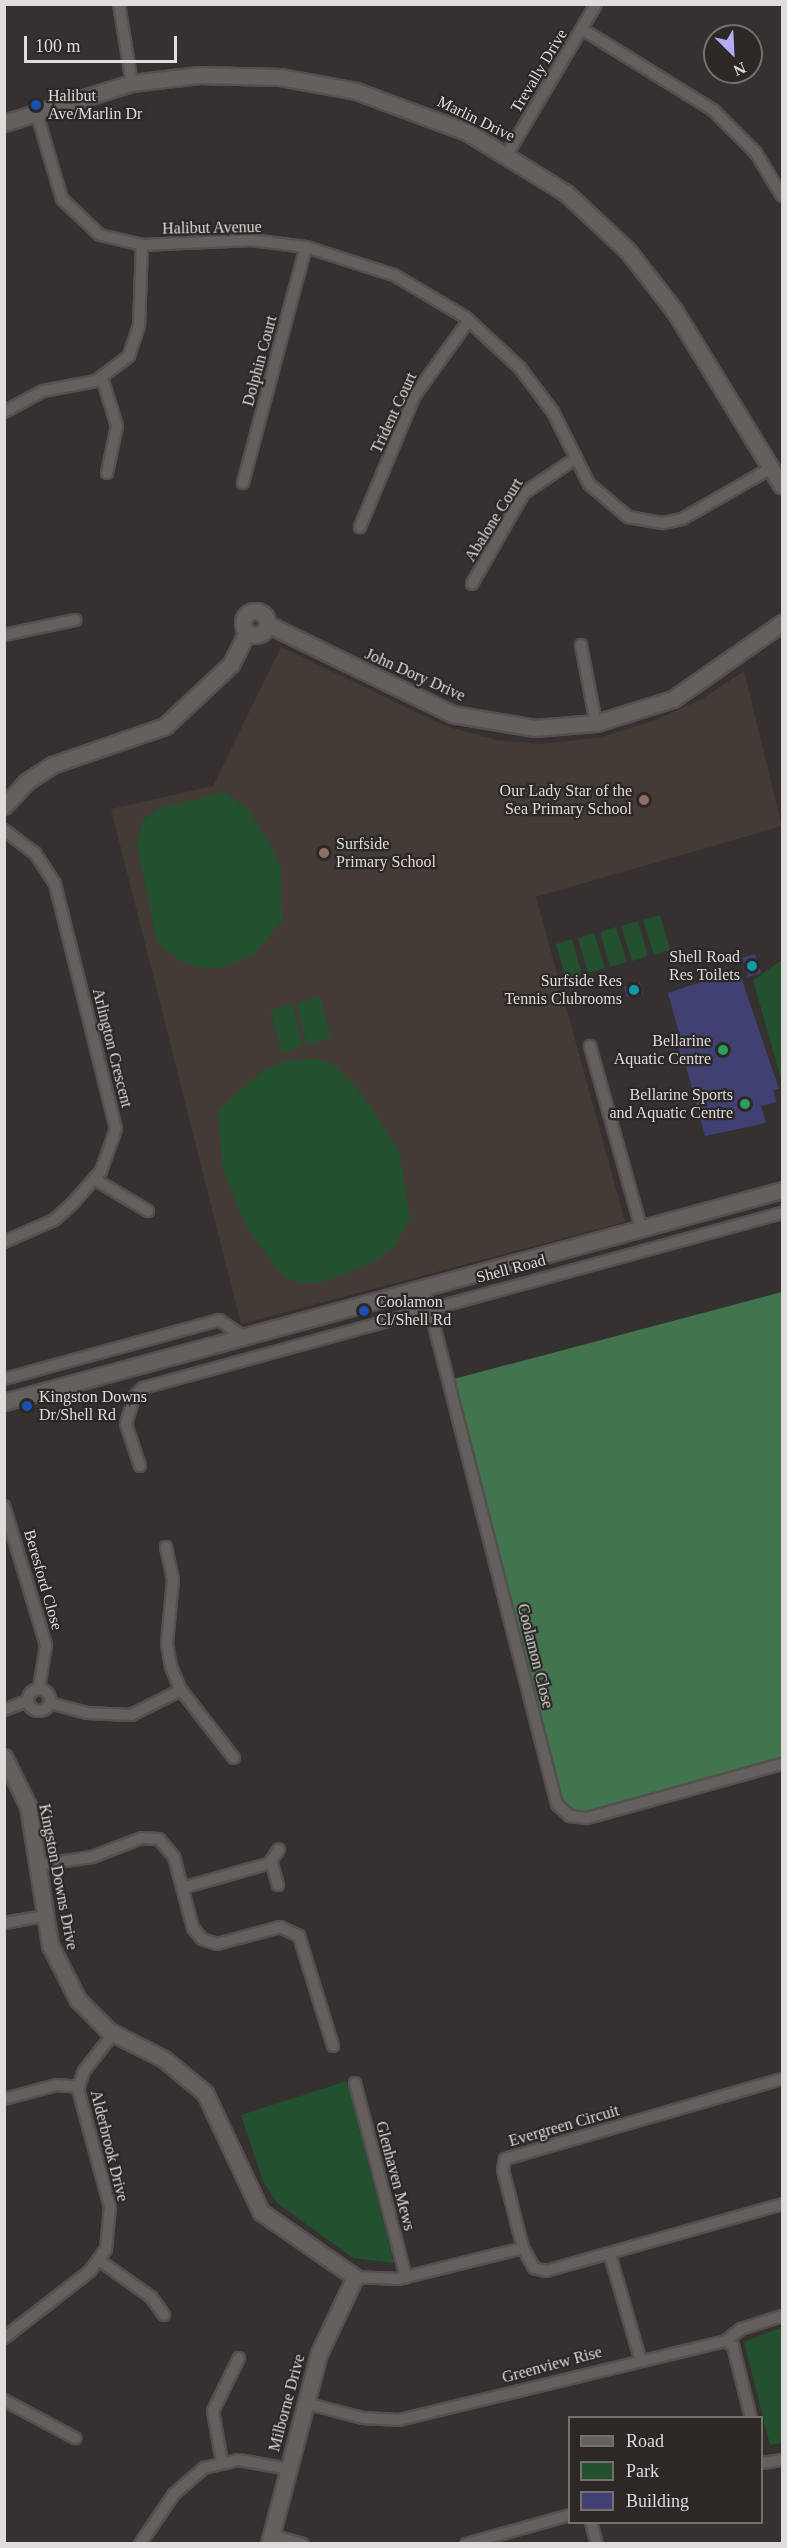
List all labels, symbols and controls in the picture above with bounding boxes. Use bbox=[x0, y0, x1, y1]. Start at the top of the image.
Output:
scale bar bbox=[27, 24, 180, 62]
north arrow bbox=[703, 24, 763, 84]
street label: Trevally Drive bbox=[507, 26, 571, 116]
text: 100 m bbox=[35, 36, 81, 56]
text: N bbox=[731, 59, 748, 79]
place label: Halibut Ave/Marlin Dr bbox=[48, 86, 142, 124]
street label: Marlin Drive bbox=[434, 92, 518, 146]
marker: Halibut Ave/Marlin Dr bbox=[29, 98, 43, 112]
street label: Halibut Avenue bbox=[162, 218, 262, 238]
street label: Dolphin Court bbox=[239, 314, 281, 408]
street label: Trident Court bbox=[367, 370, 421, 456]
street label: Abalone Court bbox=[461, 475, 527, 565]
street label: John Dory Drive bbox=[362, 644, 468, 706]
place label: Our Lady Star of the Sea Primary School bbox=[500, 781, 632, 819]
marker: Our Lady Star of the Sea Primary School bbox=[637, 793, 651, 807]
place label: Surfside Primary School bbox=[336, 834, 436, 872]
marker: Surfside Primary School bbox=[317, 846, 331, 860]
place label: Shell Road Res Toilets bbox=[669, 947, 740, 985]
marker: Shell Road Res Toilets bbox=[745, 959, 759, 973]
place label: Surfside Res Tennis Clubrooms bbox=[504, 971, 622, 1009]
marker: Surfside Res Tennis Clubrooms bbox=[627, 983, 641, 997]
street label: Arlington Crescent bbox=[88, 986, 136, 1110]
place label: Bellarine Aquatic Centre bbox=[614, 1031, 711, 1069]
marker: Bellarine Aquatic Centre bbox=[716, 1043, 730, 1057]
place label: Bellarine Sports and Aquatic Centre bbox=[609, 1085, 733, 1123]
marker: Bellarine Sports and Aquatic Centre bbox=[738, 1097, 752, 1111]
street label: Shell Road bbox=[474, 1251, 548, 1287]
place label: Coolamon Cl/Shell Rd bbox=[376, 1292, 451, 1330]
marker: Coolamon Cl/Shell Rd bbox=[357, 1304, 371, 1318]
place label: Kingston Downs Dr/Shell Rd bbox=[39, 1387, 147, 1425]
marker: Kingston Downs Dr/Shell Rd bbox=[20, 1399, 34, 1413]
street label: Beresford Close bbox=[20, 1528, 66, 1632]
street label: Coolamon Close bbox=[513, 1602, 557, 1710]
street label: Kingston Downs Drive bbox=[34, 1802, 82, 1952]
street label: Alderbrook Drive bbox=[86, 2088, 132, 2204]
street label: Evergreen Circuit bbox=[507, 2101, 621, 2151]
street label: Glenhaven Mews bbox=[371, 2119, 419, 2233]
street label: Greenview Rise bbox=[500, 2342, 604, 2388]
street label: Milborne Drive bbox=[265, 2352, 309, 2454]
legend bbox=[568, 2416, 763, 2524]
text: Road bbox=[626, 2431, 664, 2451]
text: Park bbox=[626, 2461, 659, 2481]
text: Building bbox=[626, 2491, 689, 2511]

